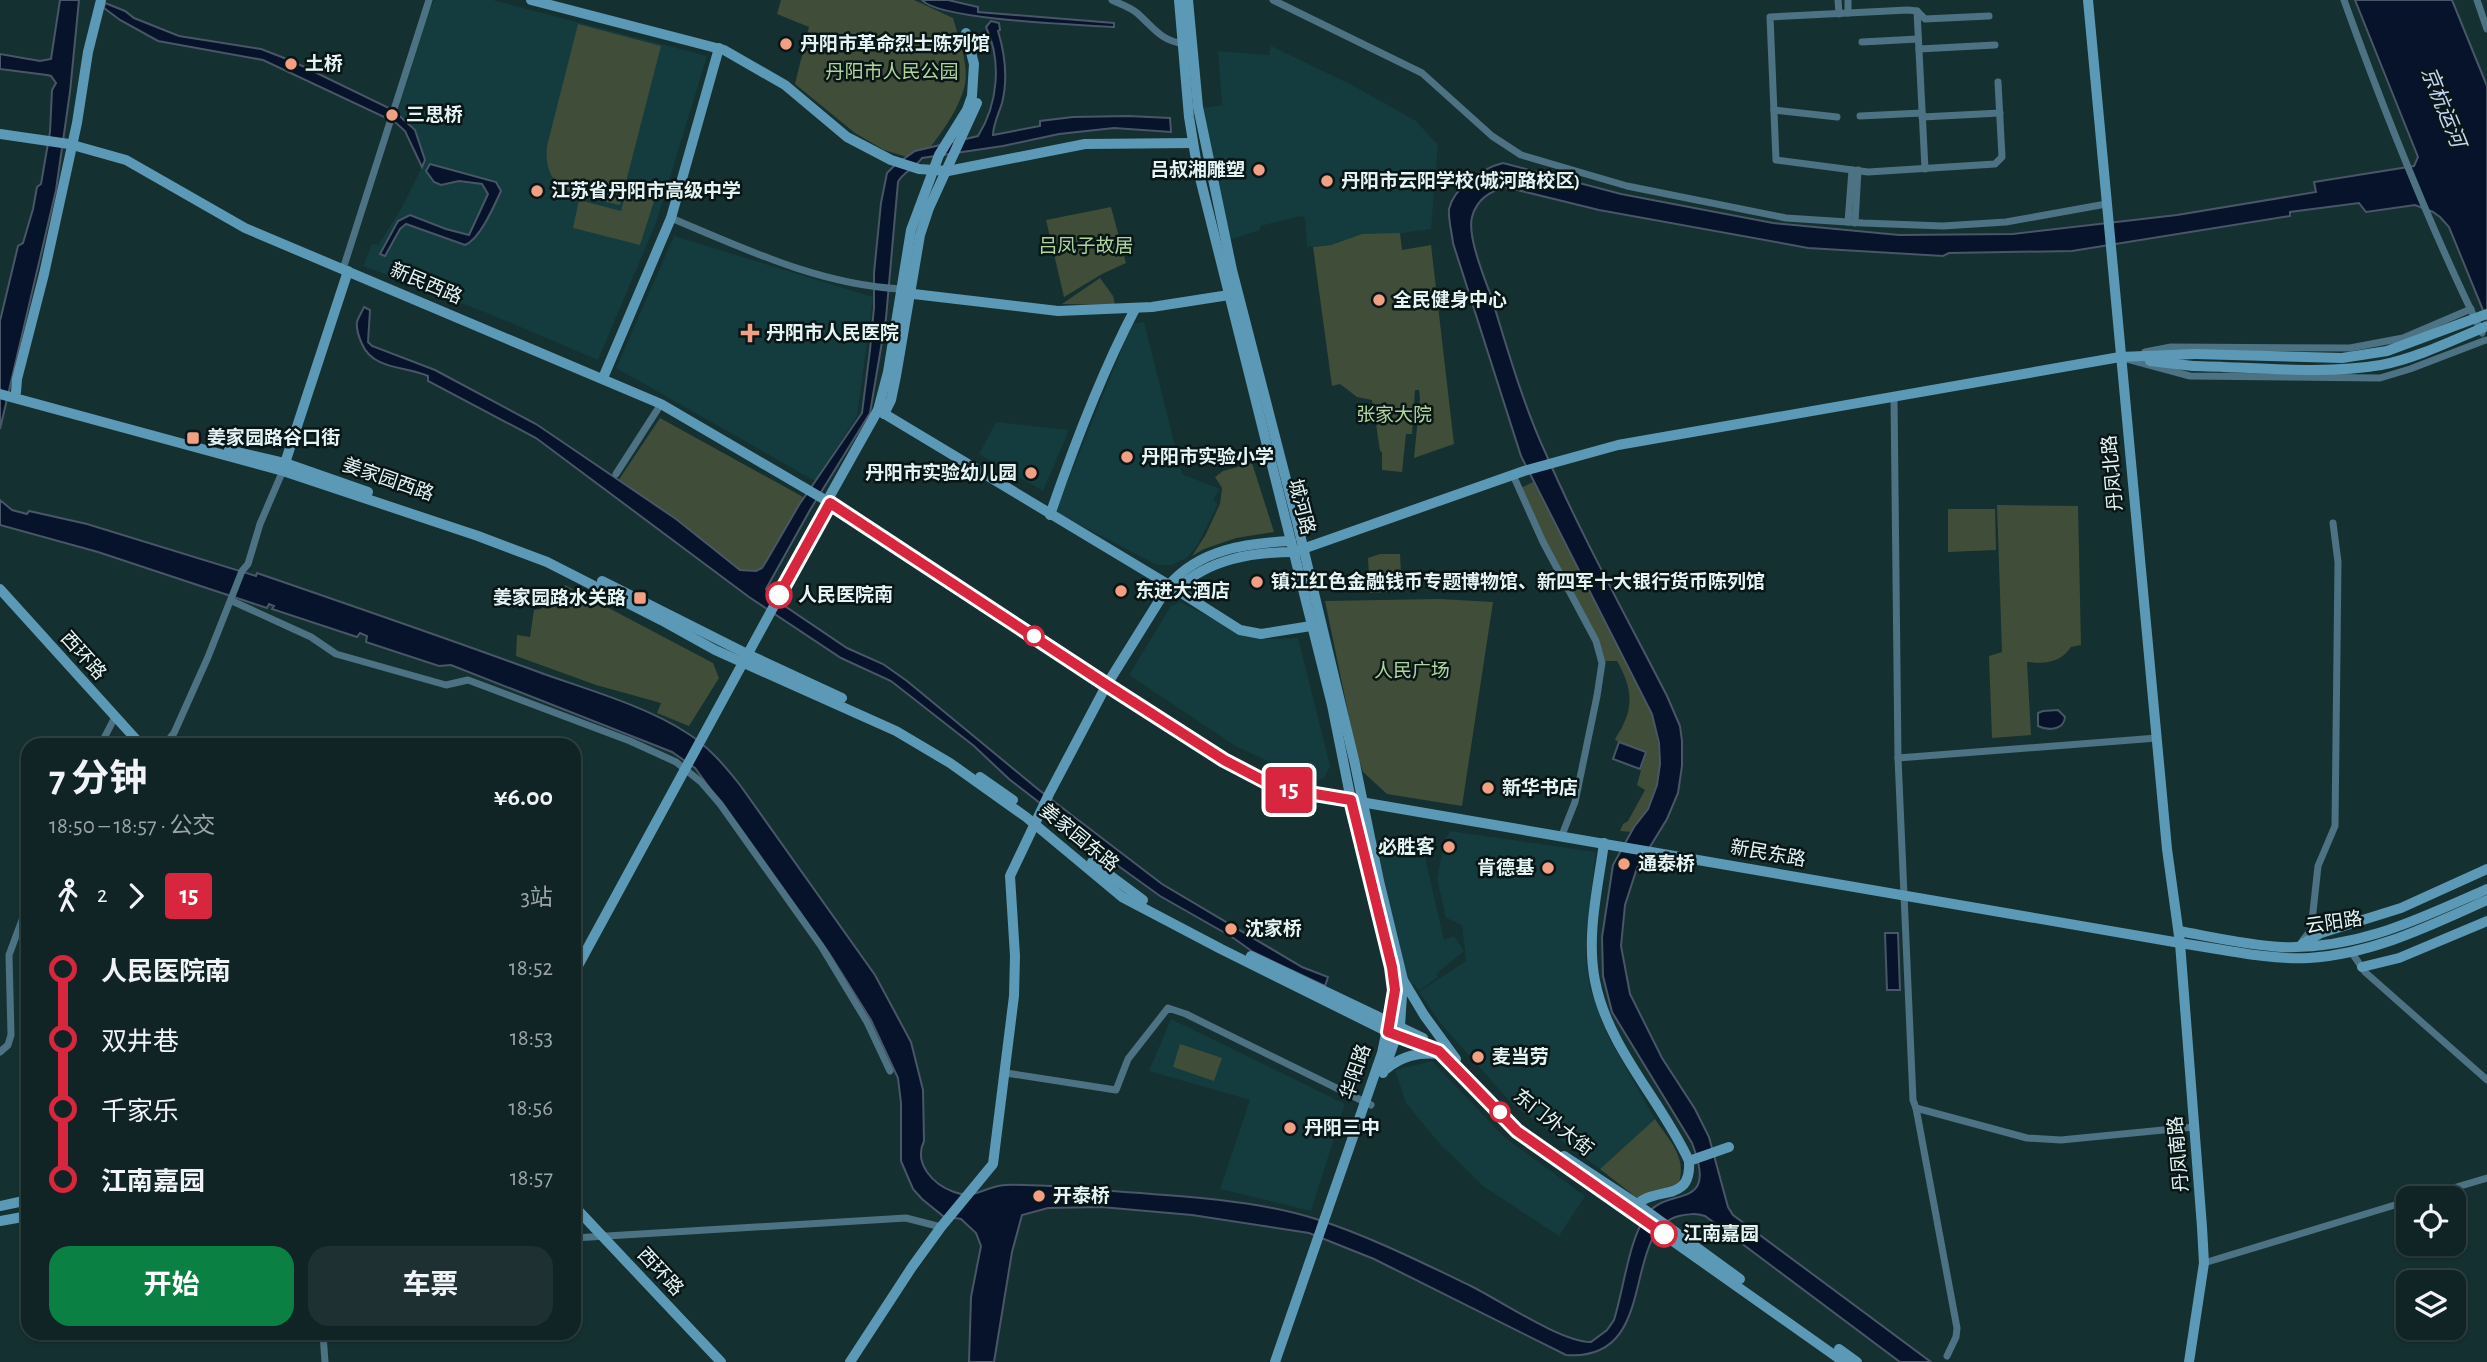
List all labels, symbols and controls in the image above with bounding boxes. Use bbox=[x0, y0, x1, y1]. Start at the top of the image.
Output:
place label: 丹阳市革命烈士陈列馆 bbox=[800, 33, 990, 54]
marker: 丹阳市革命烈士陈列馆 bbox=[778, 36, 794, 52]
place label: 土桥 bbox=[305, 54, 343, 74]
marker: 土桥 bbox=[283, 56, 299, 72]
park label: 丹阳市人民公园 bbox=[825, 61, 959, 82]
water label: 京杭运河 bbox=[2418, 64, 2471, 154]
place label: 三思桥 bbox=[406, 105, 463, 125]
marker: 三思桥 bbox=[384, 107, 400, 123]
place label: 吕叔湘雕塑 bbox=[1150, 160, 1245, 180]
marker: 吕叔湘雕塑 bbox=[1251, 162, 1267, 178]
place label: 丹阳市云阳学校(城河路校区) bbox=[1341, 170, 1580, 191]
marker: 丹阳市云阳学校(城河路校区) bbox=[1319, 173, 1335, 189]
place label: 江苏省丹阳市高级中学 bbox=[551, 180, 741, 201]
marker: 江苏省丹阳市高级中学 bbox=[529, 183, 545, 199]
park label: 吕凤子故居 bbox=[1038, 236, 1134, 256]
street label: 新民西路 bbox=[387, 259, 465, 308]
place label: 全民健身中心 bbox=[1393, 289, 1507, 310]
marker: 全民健身中心 bbox=[1371, 292, 1387, 308]
place label: 丹阳市人民医院 bbox=[766, 322, 899, 343]
marker: 丹阳市人民医院 bbox=[740, 323, 760, 343]
park label: 张家大院 bbox=[1356, 404, 1432, 425]
place label: 姜家园路谷口街 bbox=[207, 427, 340, 448]
marker: 姜家园路谷口街 bbox=[185, 430, 201, 446]
street label: 丹凤北路 bbox=[2099, 434, 2126, 512]
place label: 丹阳市实验小学 bbox=[1141, 446, 1274, 467]
marker: 丹阳市实验小学 bbox=[1119, 449, 1135, 465]
street label: 姜家园西路 bbox=[340, 454, 437, 504]
place label: 丹阳市实验幼儿园 bbox=[865, 462, 1017, 483]
marker: 丹阳市实验幼儿园 bbox=[1023, 465, 1039, 481]
street label: 城河路 bbox=[1285, 477, 1318, 537]
place label: 镇江红色金融钱币专题博物馆、新四军十大银行货币陈列馆 bbox=[1271, 571, 1765, 592]
marker: 镇江红色金融钱币专题博物馆、新四军十大银行货币陈列馆 bbox=[1249, 574, 1265, 590]
place label: 东进大酒店 bbox=[1135, 580, 1230, 601]
marker: 人民医院南 bbox=[766, 582, 792, 608]
marker: 东进大酒店 bbox=[1113, 583, 1129, 599]
place label: 人民医院南 bbox=[798, 585, 893, 605]
place label: 姜家园路水关路 bbox=[493, 587, 626, 608]
marker: 姜家园路水关路 bbox=[632, 590, 648, 606]
unlabelled marker bbox=[1024, 626, 1044, 646]
street label: 西环路 bbox=[57, 628, 110, 684]
park label: 人民广场 bbox=[1374, 661, 1450, 681]
text: 7 分钟 bbox=[49, 761, 147, 799]
line badge: 15 bbox=[1258, 767, 1320, 813]
place label: 新华书店 bbox=[1502, 777, 1578, 798]
text: 15 bbox=[1279, 778, 1299, 802]
marker: 新华书店 bbox=[1480, 780, 1496, 796]
text: ¥6.00 bbox=[494, 784, 553, 810]
street label: 姜家园东路 bbox=[1036, 799, 1123, 875]
text: 18:50 – 18:57 · 公交 bbox=[49, 815, 216, 838]
place label: 必胜客 bbox=[1378, 836, 1435, 857]
street label: 新民东路 bbox=[1729, 836, 1807, 870]
marker: 必胜客 bbox=[1441, 839, 1457, 855]
place label: 通泰桥 bbox=[1638, 853, 1695, 874]
marker: 通泰桥 bbox=[1616, 856, 1632, 872]
place label: 肯德基 bbox=[1477, 857, 1535, 878]
marker: 肯德基 bbox=[1540, 860, 1556, 876]
icon: walk bbox=[49, 877, 87, 915]
icon: forward bbox=[117, 877, 155, 915]
text: 2 bbox=[97, 884, 107, 907]
text: 15 bbox=[179, 884, 198, 908]
text: 3站 bbox=[521, 887, 553, 910]
street label: 云阳路 bbox=[2304, 909, 2364, 936]
place label: 沈家桥 bbox=[1245, 918, 1302, 939]
marker: 沈家桥 bbox=[1223, 921, 1239, 937]
text: 18:52 bbox=[509, 957, 553, 980]
text: 人民医院南 bbox=[101, 959, 231, 985]
text: 18:53 bbox=[510, 1027, 553, 1050]
text: 双井巷 bbox=[101, 1029, 179, 1055]
street label: 华阳路 bbox=[1337, 1042, 1374, 1102]
place label: 麦当劳 bbox=[1492, 1047, 1549, 1067]
marker: 麦当劳 bbox=[1470, 1049, 1486, 1065]
street label: 东门外大街 bbox=[1510, 1085, 1598, 1160]
text: 18:56 bbox=[508, 1097, 553, 1120]
text: 千家乐 bbox=[101, 1099, 179, 1125]
unlabelled marker bbox=[1490, 1102, 1510, 1122]
street label: 丹凤南路 bbox=[2165, 1115, 2192, 1193]
place label: 丹阳三中 bbox=[1304, 1118, 1380, 1138]
marker: 丹阳三中 bbox=[1282, 1120, 1298, 1136]
text: 18:57 bbox=[510, 1167, 553, 1190]
text: 江南嘉园 bbox=[101, 1169, 205, 1195]
place label: 开泰桥 bbox=[1053, 1185, 1110, 1206]
map controls bbox=[2396, 1186, 2466, 1340]
button: locate bbox=[2396, 1186, 2466, 1256]
marker: 开泰桥 bbox=[1031, 1188, 1047, 1204]
marker: 江南嘉园 bbox=[1651, 1221, 1677, 1247]
place label: 江南嘉园 bbox=[1683, 1223, 1759, 1244]
street label: 西环路 bbox=[634, 1244, 687, 1299]
button: 开始 bbox=[49, 1246, 294, 1326]
button: 车票 bbox=[308, 1246, 553, 1326]
button: layers bbox=[2396, 1270, 2466, 1340]

